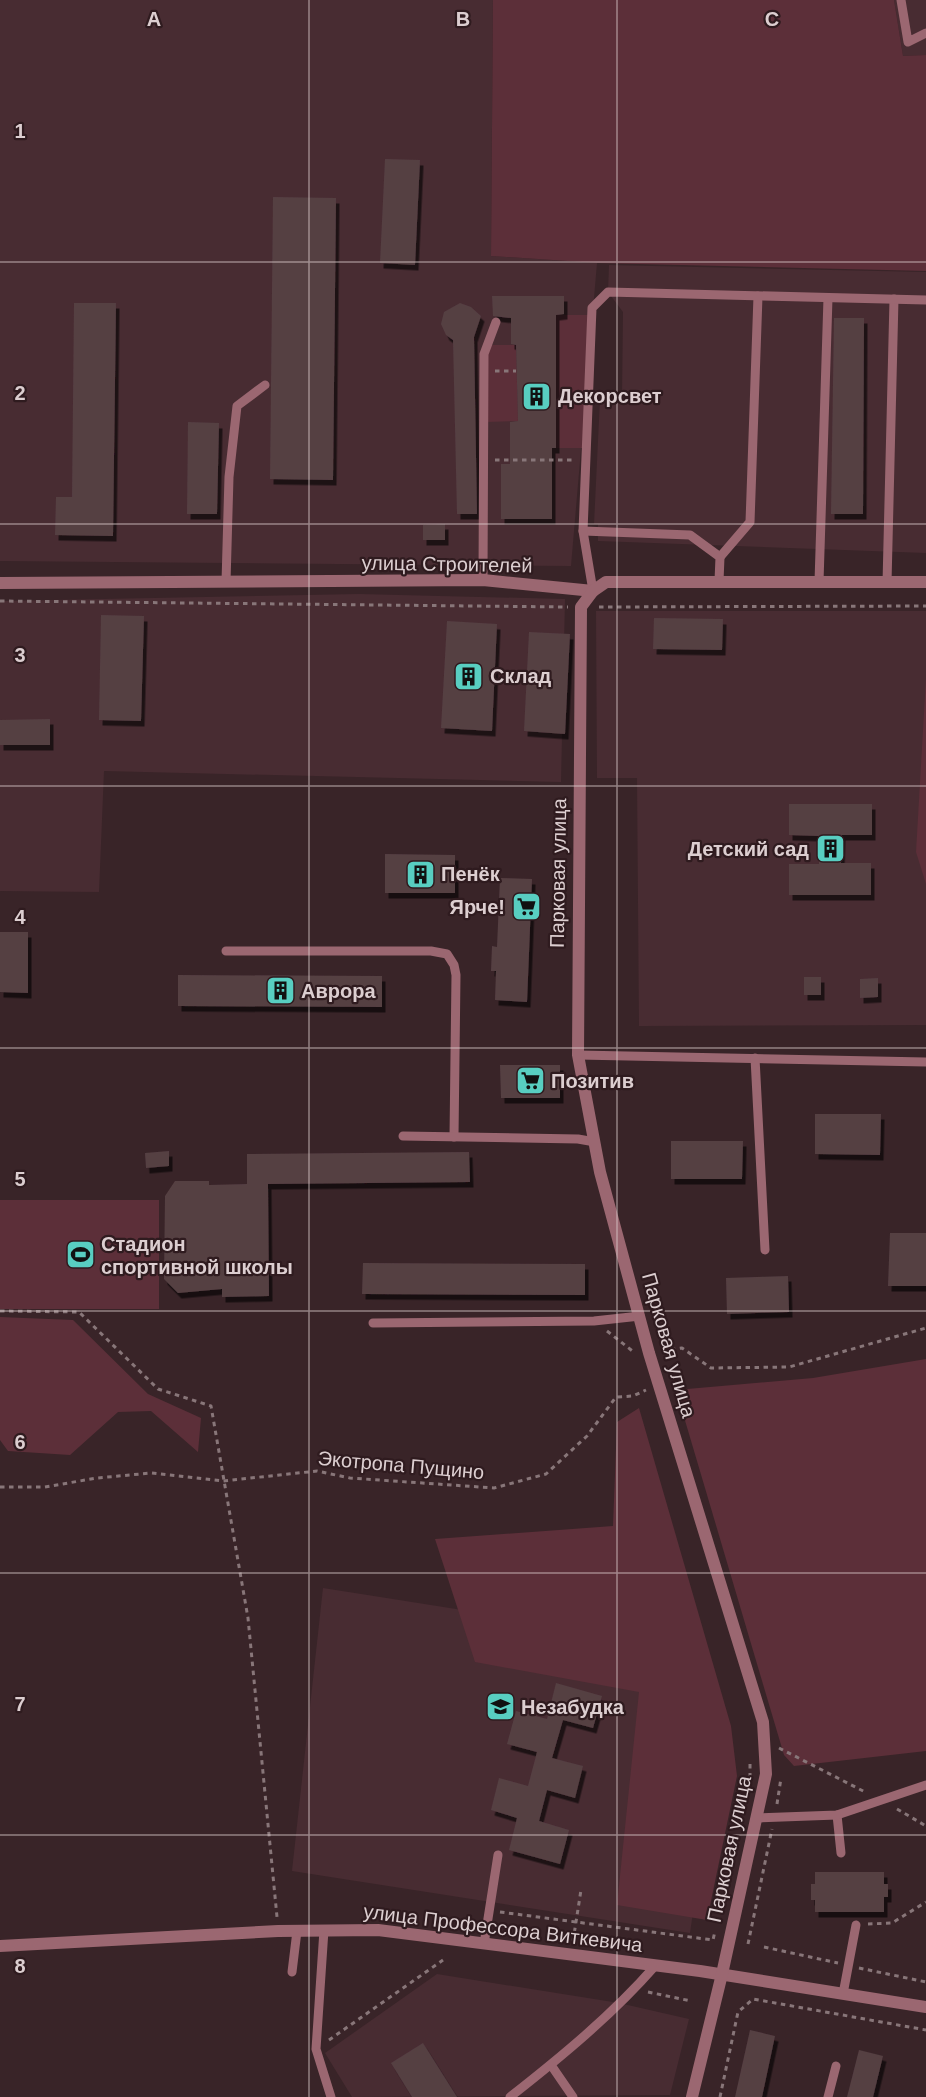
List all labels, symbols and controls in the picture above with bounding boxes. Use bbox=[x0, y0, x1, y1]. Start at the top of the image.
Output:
text: A bbox=[147, 8, 161, 30]
text: B bbox=[456, 8, 470, 30]
text: C bbox=[765, 8, 779, 30]
text: 1 bbox=[14, 120, 26, 142]
building icon: Декорсвет bbox=[521, 380, 553, 412]
text: 2 bbox=[14, 382, 26, 404]
place label: Декорсвет bbox=[558, 385, 662, 407]
street label: улица Строителей bbox=[361, 552, 533, 576]
text: 3 bbox=[14, 644, 26, 666]
building icon: Склад bbox=[453, 660, 485, 692]
place label: Склад bbox=[490, 665, 552, 687]
street label: Парковая улица bbox=[546, 797, 570, 948]
building icon: Детский сад bbox=[814, 833, 846, 865]
place label: Детский сад bbox=[688, 838, 809, 860]
building icon: Пенёк bbox=[404, 858, 436, 890]
place label: Пенёк bbox=[441, 863, 501, 885]
supermarket icon: Ярче! bbox=[510, 891, 542, 923]
place label: Ярче! bbox=[450, 896, 505, 918]
text: 4 bbox=[14, 906, 26, 928]
building icon: Аврора bbox=[264, 975, 296, 1007]
place label: Аврора bbox=[301, 980, 376, 1002]
supermarket icon: Позитив bbox=[514, 1065, 546, 1097]
place label: Позитив bbox=[551, 1070, 634, 1092]
text: 5 bbox=[14, 1168, 26, 1190]
place label: Стадион спортивной школы bbox=[101, 1233, 293, 1278]
sports icon: Стадион спортивной школы bbox=[64, 1239, 96, 1271]
street label: Парковая улица bbox=[638, 1270, 700, 1421]
text: 6 bbox=[14, 1431, 26, 1453]
street label: Экотропа Пущино bbox=[317, 1447, 485, 1483]
school or university icon: Незабудка bbox=[484, 1691, 516, 1723]
text: 7 bbox=[14, 1693, 26, 1715]
place label: Незабудка bbox=[521, 1696, 625, 1718]
street label: Парковая улица bbox=[703, 1773, 755, 1924]
street label: улица Профессора Виткевича bbox=[362, 1900, 645, 1956]
text: 8 bbox=[14, 1955, 26, 1977]

